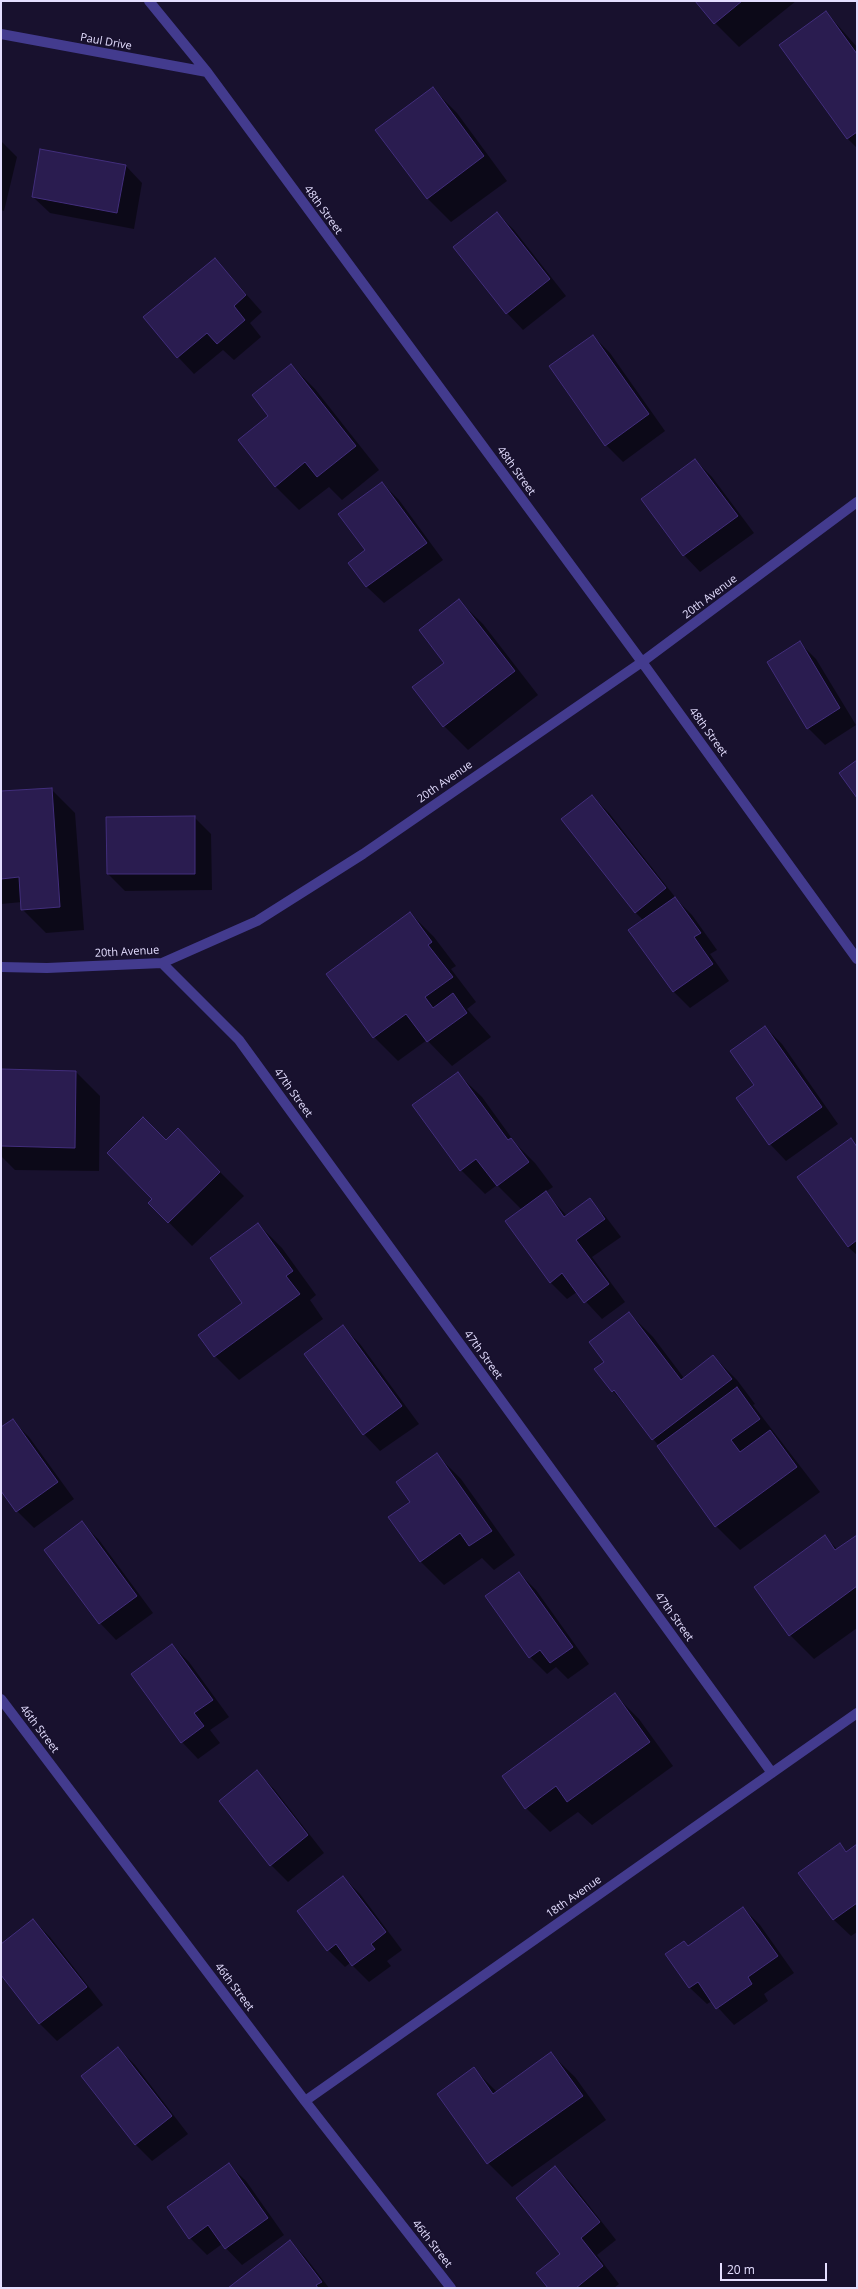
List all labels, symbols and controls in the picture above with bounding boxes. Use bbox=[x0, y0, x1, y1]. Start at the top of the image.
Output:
street label: Paul Drive bbox=[79, 31, 133, 53]
street label: 48th Street bbox=[301, 183, 345, 237]
street label: 48th Street bbox=[494, 444, 538, 498]
street label: 20th Avenue bbox=[680, 572, 740, 622]
street label: 48th Street bbox=[686, 705, 730, 759]
street label: 20th Avenue bbox=[415, 758, 475, 806]
street label: 20th Avenue bbox=[94, 944, 160, 960]
street label: 47th Street bbox=[271, 1066, 315, 1120]
street label: 47th Street bbox=[461, 1328, 505, 1382]
street label: 47th Street bbox=[652, 1590, 696, 1644]
street label: 46th Street bbox=[17, 1702, 61, 1756]
street label: 18th Avenue bbox=[544, 1873, 604, 1921]
street label: 46th Street bbox=[212, 1960, 256, 2014]
street label: 46th Street bbox=[409, 2218, 455, 2270]
scale bar bbox=[722, 2255, 829, 2281]
text: 20 m bbox=[727, 2261, 755, 2278]

